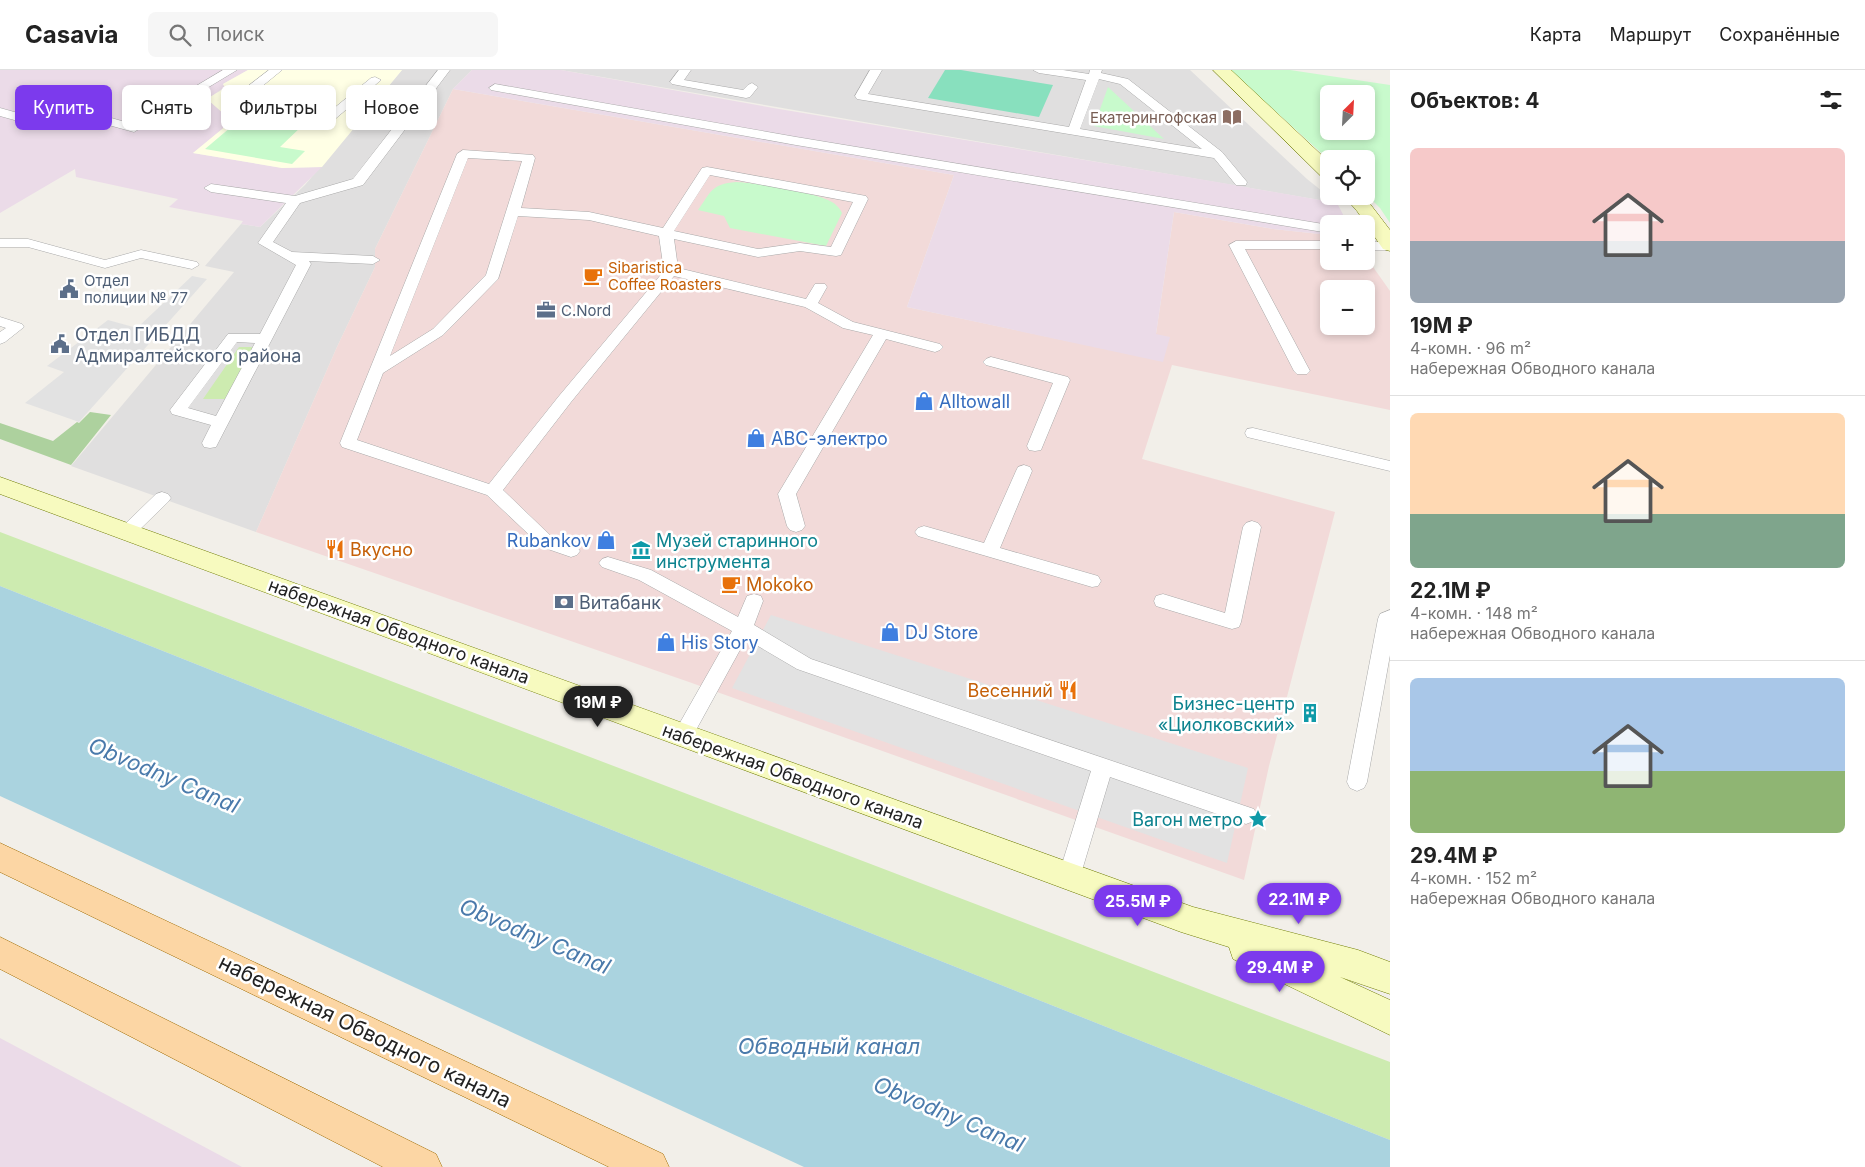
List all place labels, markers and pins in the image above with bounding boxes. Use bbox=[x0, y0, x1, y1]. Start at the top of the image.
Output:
library icon: Екатерингофская bbox=[1221, 106, 1243, 128]
place label: Екатерингофская bbox=[1090, 108, 1217, 127]
place label: Sibaristica Coffee Roasters bbox=[608, 258, 722, 294]
cafe icon: Sibaristica Coffee Roasters bbox=[582, 265, 604, 287]
place label: Отдел полиции № 77 bbox=[84, 271, 188, 307]
public building icon: Отдел полиции № 77 bbox=[58, 278, 80, 300]
office icon: C.Nord bbox=[535, 299, 557, 321]
place label: C.Nord bbox=[561, 301, 611, 320]
place label: Отдел ГИБДД Адмиралтейского района bbox=[75, 324, 301, 366]
public building icon: Отдел ГИБДД Адмиралтейского района bbox=[49, 333, 71, 355]
shop icon: Alltowall bbox=[913, 390, 935, 412]
place label: Alltowall bbox=[939, 391, 1010, 412]
shop icon: АВС-электро bbox=[745, 427, 767, 449]
place label: АВС-электро bbox=[771, 428, 888, 449]
shop icon: Rubankov bbox=[595, 529, 617, 551]
place label: Rubankov bbox=[507, 530, 591, 551]
place label: Музей старинного инструмента bbox=[656, 530, 818, 572]
restaurant icon: Вкусно bbox=[324, 538, 346, 560]
place label: Вкусно bbox=[350, 539, 413, 560]
museum icon: Музей старинного инструмента bbox=[630, 539, 652, 561]
cafe icon: Mokoko bbox=[720, 573, 742, 595]
place label: Mokoko bbox=[746, 574, 814, 595]
bank icon: Витабанк bbox=[553, 591, 575, 613]
place label: Витабанк bbox=[579, 592, 661, 613]
shop icon: DJ Store bbox=[879, 621, 901, 643]
place label: DJ Store bbox=[905, 622, 978, 643]
shop icon: His Story bbox=[655, 631, 677, 653]
place label: His Story bbox=[681, 632, 759, 653]
restaurant icon: Весенний bbox=[1057, 679, 1079, 701]
place label: Весенний bbox=[967, 680, 1053, 701]
pin: 19M ₽ bbox=[563, 686, 633, 728]
place label: Бизнес-центр «Циолковский» bbox=[1158, 693, 1295, 735]
building icon: Бизнес-центр «Циолковский» bbox=[1299, 702, 1321, 724]
place icon: Вагон метро bbox=[1247, 808, 1269, 830]
place label: Вагон метро bbox=[1132, 809, 1243, 830]
pin: 22.1M ₽ bbox=[1253, 882, 1345, 925]
pin: 25.5M ₽ bbox=[1092, 884, 1184, 927]
pin: 29.4M ₽ bbox=[1234, 950, 1326, 993]

